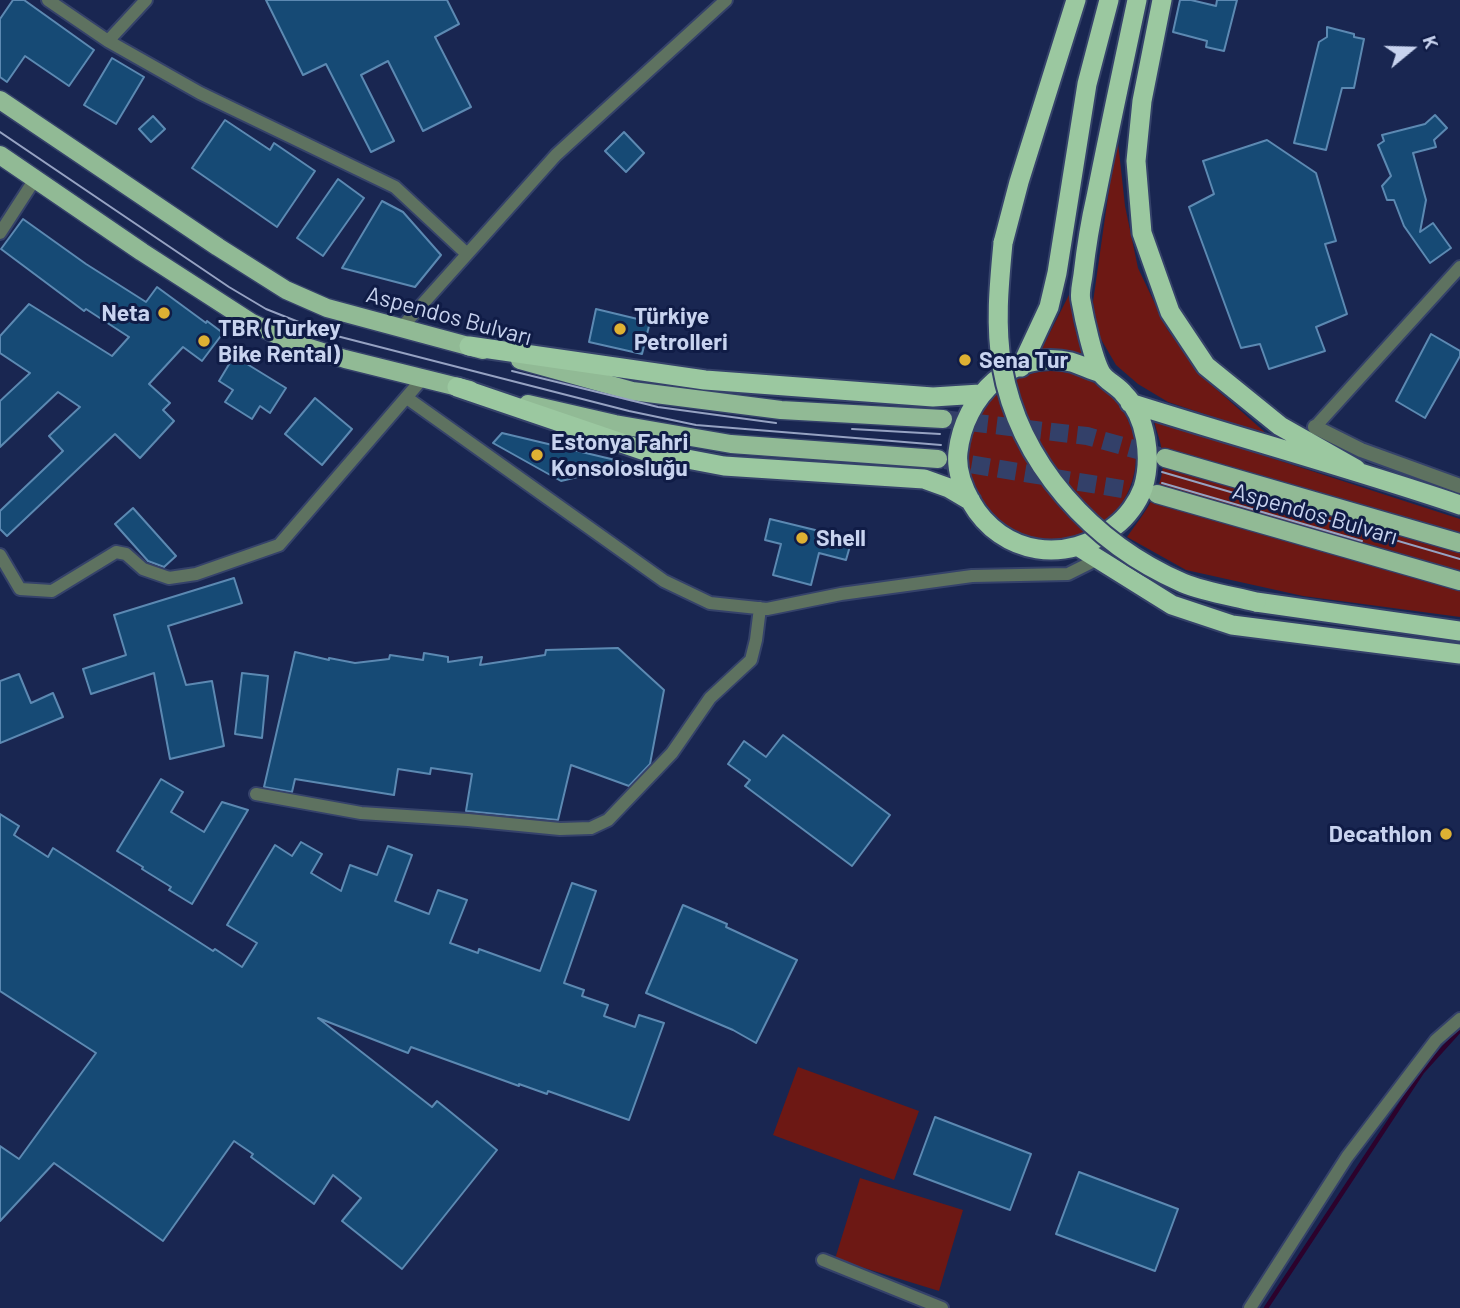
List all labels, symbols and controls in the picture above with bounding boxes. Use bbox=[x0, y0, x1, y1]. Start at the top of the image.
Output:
north arrow bbox=[1376, 14, 1446, 84]
text: K bbox=[1419, 33, 1444, 51]
street label: Aspendos Bulvarı bbox=[363, 281, 535, 351]
place label: Neta bbox=[102, 299, 150, 327]
place label: Türkiye Petrolleri bbox=[634, 302, 728, 356]
marker: Neta bbox=[156, 305, 172, 321]
place label: TBR (Turkey Bike Rental) bbox=[218, 314, 341, 368]
marker: Türkiye Petrolleri bbox=[612, 321, 628, 337]
marker: TBR (Turkey Bike Rental) bbox=[196, 333, 212, 349]
place label: Sena Tur bbox=[979, 346, 1068, 374]
marker: Sena Tur bbox=[957, 352, 973, 368]
place label: Estonya Fahri Konsolosluğu bbox=[551, 428, 688, 482]
marker: Estonya Fahri Konsolosluğu bbox=[529, 447, 545, 463]
street label: Aspendos Bulvarı bbox=[1229, 477, 1401, 551]
place label: Shell bbox=[816, 524, 866, 552]
marker: Shell bbox=[794, 530, 810, 546]
place label: Decathlon bbox=[1329, 820, 1432, 848]
marker: Decathlon bbox=[1438, 826, 1454, 842]

